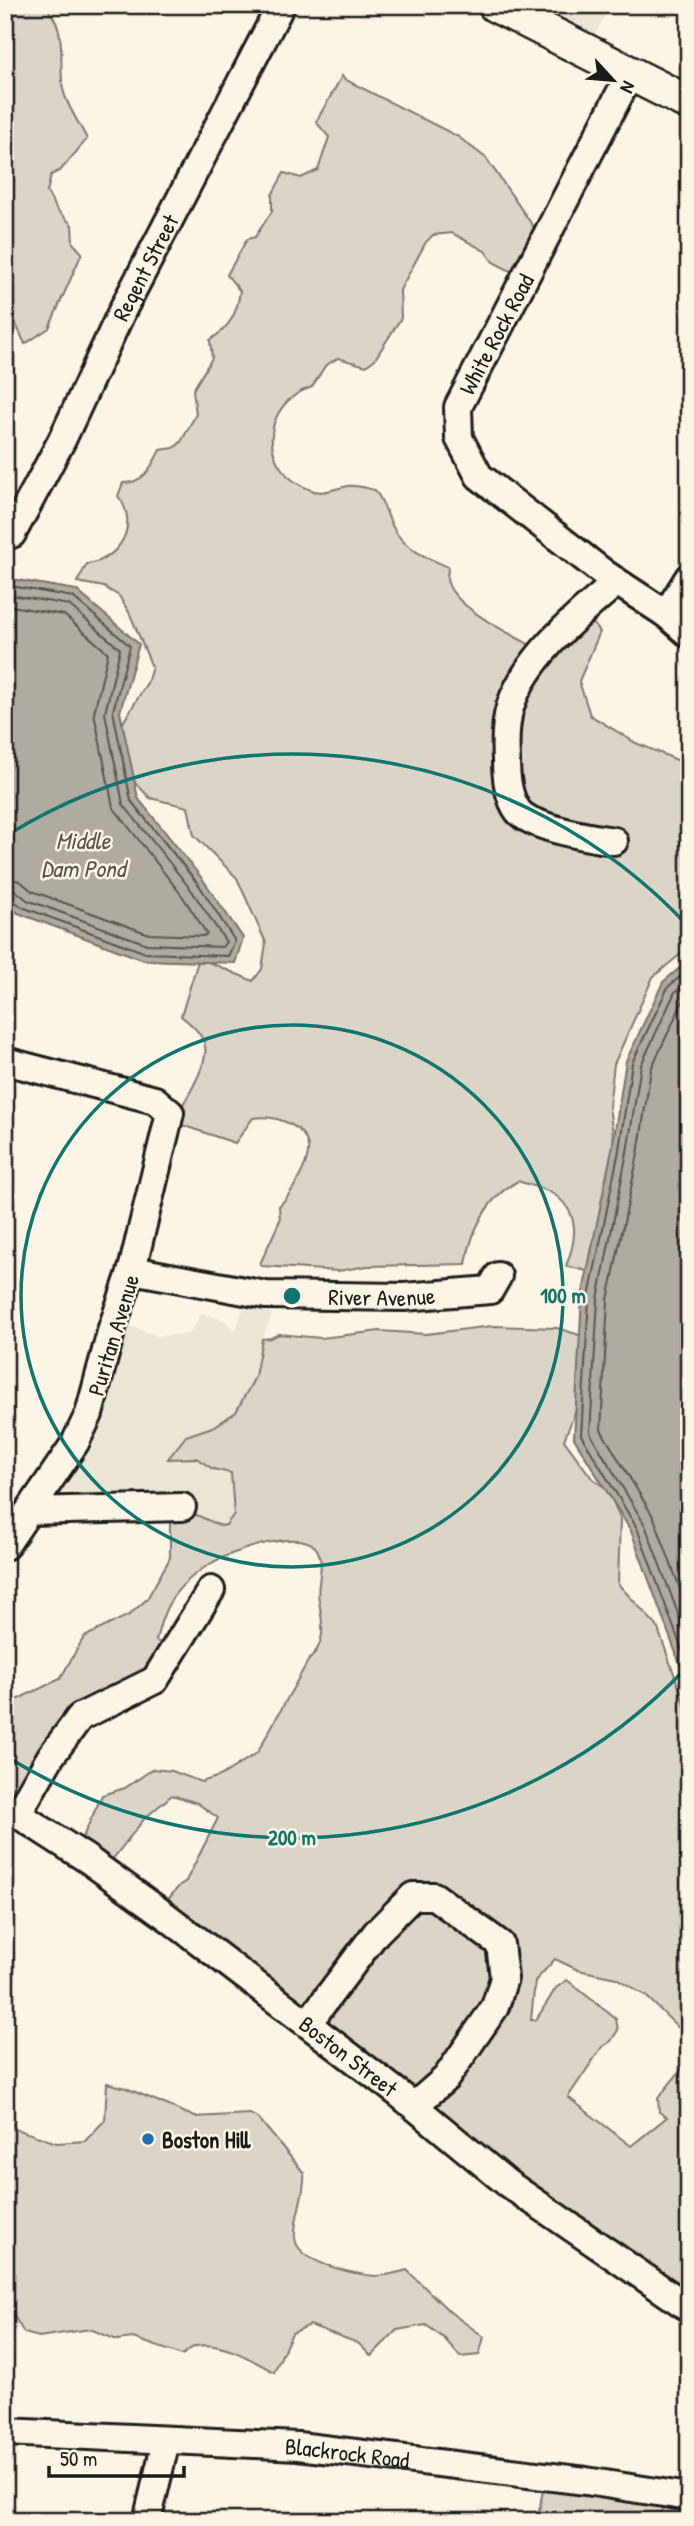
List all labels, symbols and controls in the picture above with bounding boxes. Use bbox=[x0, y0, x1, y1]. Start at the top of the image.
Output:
north arrow bbox=[578, 46, 648, 116]
text: N bbox=[614, 77, 642, 98]
street label: Regent Street bbox=[104, 208, 186, 326]
street label: White Rock Road bbox=[451, 268, 541, 400]
water label: Middle Dam Pond bbox=[41, 824, 129, 884]
street label: Puritan Avenue bbox=[80, 1271, 146, 1399]
street label: River Avenue bbox=[328, 1279, 436, 1313]
text: 100 m bbox=[540, 1281, 586, 1310]
centre of rings bbox=[280, 1284, 304, 1308]
text: 200 m bbox=[268, 1823, 316, 1852]
street label: Boston Street bbox=[293, 2008, 405, 2104]
place label: Boston Hill bbox=[162, 2124, 252, 2155]
marker: Boston Hill bbox=[140, 2131, 156, 2147]
street label: Blackrock Road bbox=[284, 2430, 411, 2475]
scale bar bbox=[49, 2435, 184, 2479]
text: 50 m bbox=[60, 2444, 97, 2473]

